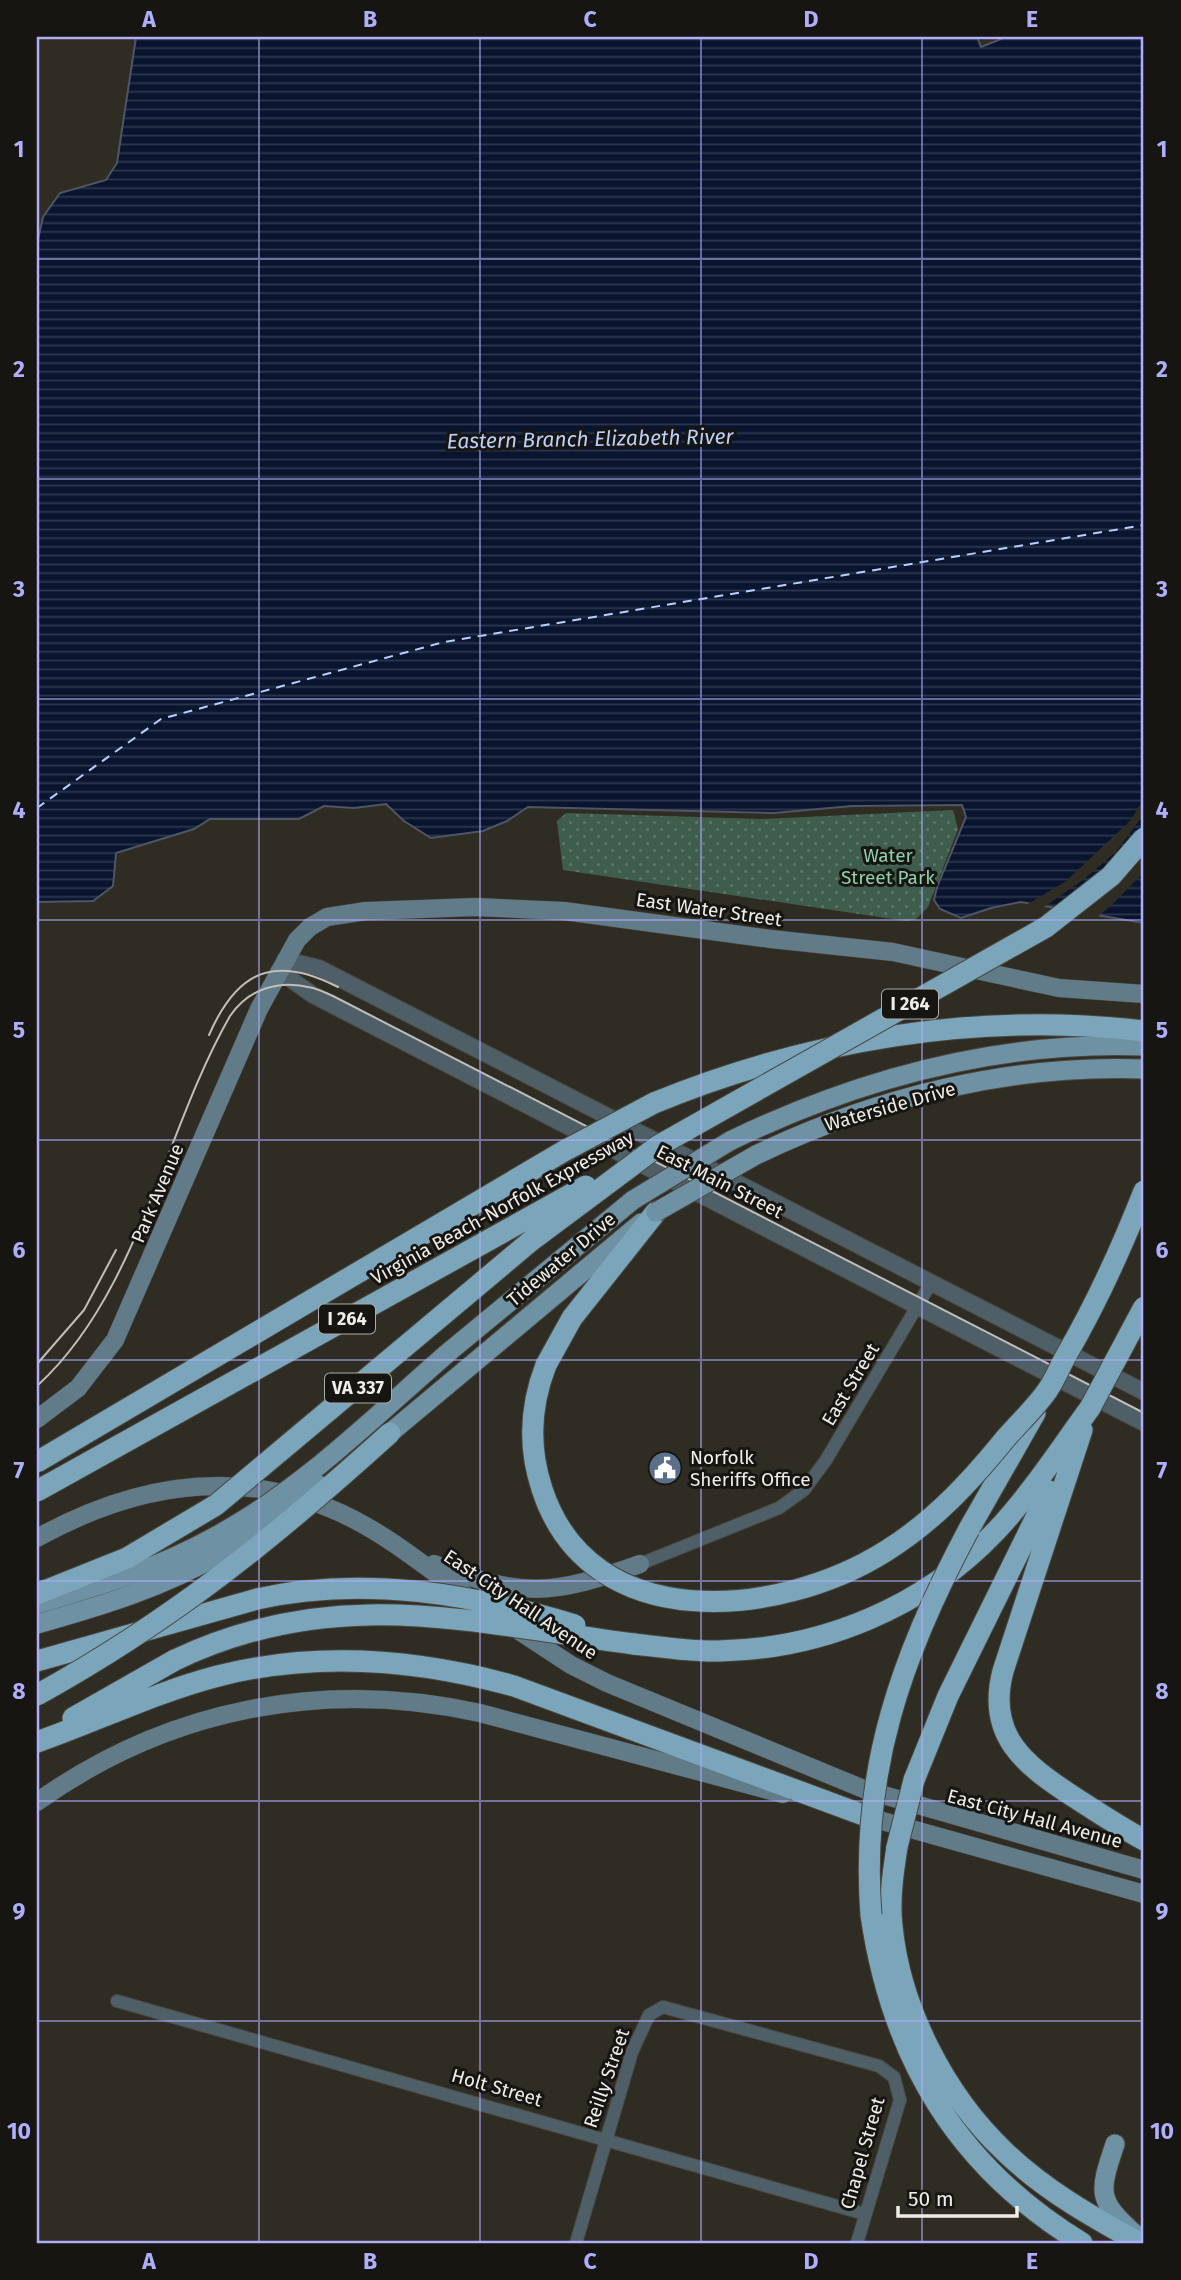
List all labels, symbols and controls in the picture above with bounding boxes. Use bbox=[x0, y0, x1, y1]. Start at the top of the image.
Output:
text: A bbox=[141, 5, 156, 33]
text: B bbox=[363, 5, 377, 33]
text: C bbox=[583, 5, 597, 33]
text: D bbox=[804, 5, 819, 33]
text: E bbox=[1026, 5, 1038, 33]
text: 1 bbox=[14, 135, 24, 163]
text: 1 bbox=[1157, 135, 1167, 163]
text: 2 bbox=[13, 355, 25, 383]
text: 2 bbox=[1156, 355, 1168, 383]
water label: Eastern Branch Elizabeth River bbox=[446, 423, 735, 455]
text: 3 bbox=[12, 575, 25, 603]
text: 3 bbox=[1155, 575, 1168, 603]
text: 4 bbox=[13, 796, 26, 824]
text: 4 bbox=[1156, 796, 1169, 824]
park label: Water Street Park bbox=[841, 844, 935, 889]
street label: East Water Street bbox=[634, 888, 784, 931]
road number: I 264 bbox=[882, 989, 938, 1018]
text: 5 bbox=[13, 1016, 25, 1044]
text: 5 bbox=[1156, 1016, 1168, 1044]
street label: Waterside Drive bbox=[822, 1077, 958, 1136]
street label: Virginia Beach-Norfolk Expressway bbox=[367, 1125, 638, 1289]
street label: Park Avenue bbox=[126, 1140, 189, 1246]
street label: East Main Street bbox=[653, 1140, 787, 1223]
street label: Tidewater Drive bbox=[502, 1207, 620, 1311]
text: 6 bbox=[13, 1236, 26, 1264]
text: 6 bbox=[1156, 1236, 1169, 1264]
road number: I 264 bbox=[319, 1304, 375, 1334]
street label: East Street bbox=[817, 1339, 884, 1430]
road number: VA 337 bbox=[325, 1373, 391, 1402]
place label: Norfolk Sheriffs Office bbox=[690, 1446, 811, 1491]
public building icon: Norfolk Sheriffs Office bbox=[646, 1449, 684, 1487]
text: 7 bbox=[14, 1456, 25, 1484]
text: 7 bbox=[1157, 1456, 1168, 1484]
street label: East City Hall Avenue bbox=[440, 1544, 602, 1664]
text: 8 bbox=[12, 1677, 26, 1705]
text: 8 bbox=[1155, 1677, 1169, 1705]
street label: East City Hall Avenue bbox=[945, 1784, 1125, 1853]
text: 9 bbox=[13, 1897, 26, 1925]
text: 9 bbox=[1156, 1897, 1169, 1925]
street label: Reilly Street bbox=[579, 2025, 634, 2131]
street label: Holt Street bbox=[449, 2064, 545, 2111]
street label: Chapel Street bbox=[835, 2094, 890, 2212]
text: 10 bbox=[7, 2117, 31, 2145]
text: 10 bbox=[1150, 2117, 1174, 2145]
scale bar bbox=[898, 2175, 1016, 2219]
text: 50 m bbox=[908, 2186, 954, 2212]
text: A bbox=[141, 2247, 156, 2275]
text: B bbox=[363, 2247, 377, 2275]
text: C bbox=[583, 2247, 597, 2275]
text: D bbox=[804, 2247, 819, 2275]
text: E bbox=[1026, 2247, 1038, 2275]

